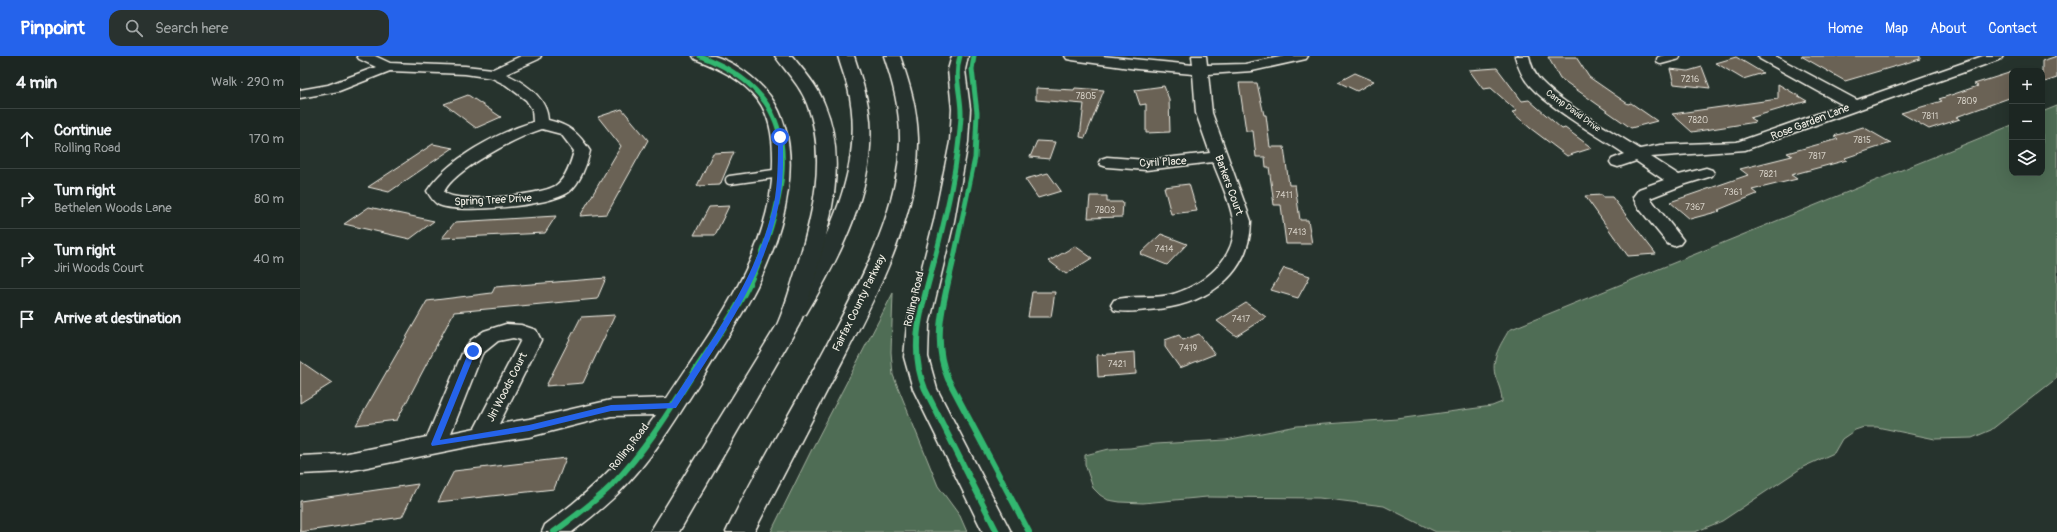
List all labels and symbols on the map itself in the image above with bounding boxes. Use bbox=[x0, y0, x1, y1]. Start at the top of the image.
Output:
house number: 7216 bbox=[1681, 74, 1699, 85]
street label: Camp David Drive bbox=[1543, 87, 1603, 135]
house number: 7805 bbox=[1076, 91, 1096, 102]
house number: 7809 bbox=[1957, 96, 1977, 107]
street label: Rose Garden Lane bbox=[1769, 101, 1852, 143]
house number: 7811 bbox=[1922, 111, 1938, 122]
house number: 7820 bbox=[1688, 115, 1708, 126]
route start bbox=[771, 128, 789, 146]
house number: 7815 bbox=[1853, 135, 1871, 146]
house number: 7817 bbox=[1808, 151, 1826, 162]
street label: Barkers Court bbox=[1212, 153, 1246, 217]
street label: Cyril Place bbox=[1139, 154, 1187, 170]
house number: 7821 bbox=[1759, 169, 1777, 180]
house number: 7361 bbox=[1724, 187, 1742, 198]
house number: 7411 bbox=[1275, 190, 1293, 201]
street label: Spring Tree Drive bbox=[454, 191, 533, 209]
house number: 7367 bbox=[1685, 202, 1705, 213]
house number: 7803 bbox=[1095, 205, 1115, 216]
house number: 7413 bbox=[1288, 227, 1306, 238]
house number: 7414 bbox=[1155, 244, 1174, 255]
street label: Fairfax County Parkway bbox=[830, 252, 888, 354]
street label: Rolling Road bbox=[901, 270, 927, 328]
house number: 7417 bbox=[1232, 314, 1250, 325]
route end bbox=[464, 342, 482, 360]
house number: 7419 bbox=[1179, 343, 1197, 354]
street label: Jiri Woods Court bbox=[484, 350, 530, 424]
house number: 7421 bbox=[1108, 359, 1126, 370]
street label: Rolling Road bbox=[607, 421, 651, 473]

